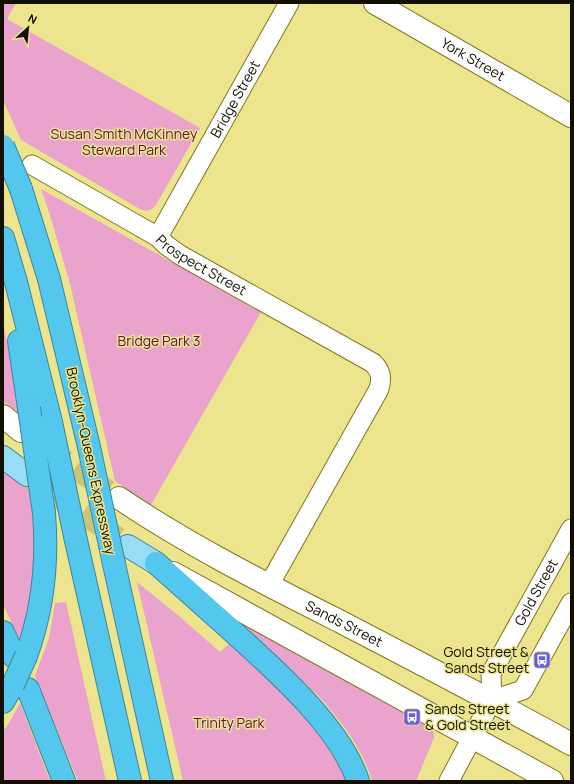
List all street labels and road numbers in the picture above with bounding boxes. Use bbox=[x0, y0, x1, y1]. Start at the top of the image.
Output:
street label: York Street bbox=[438, 33, 509, 85]
street label: Bridge Street bbox=[206, 57, 264, 141]
street label: Prospect Street bbox=[152, 230, 250, 300]
street label: Brooklyn-Queens Expressway bbox=[62, 365, 121, 557]
street label: Gold Street bbox=[510, 555, 562, 629]
street label: Sands Street bbox=[303, 596, 387, 651]

